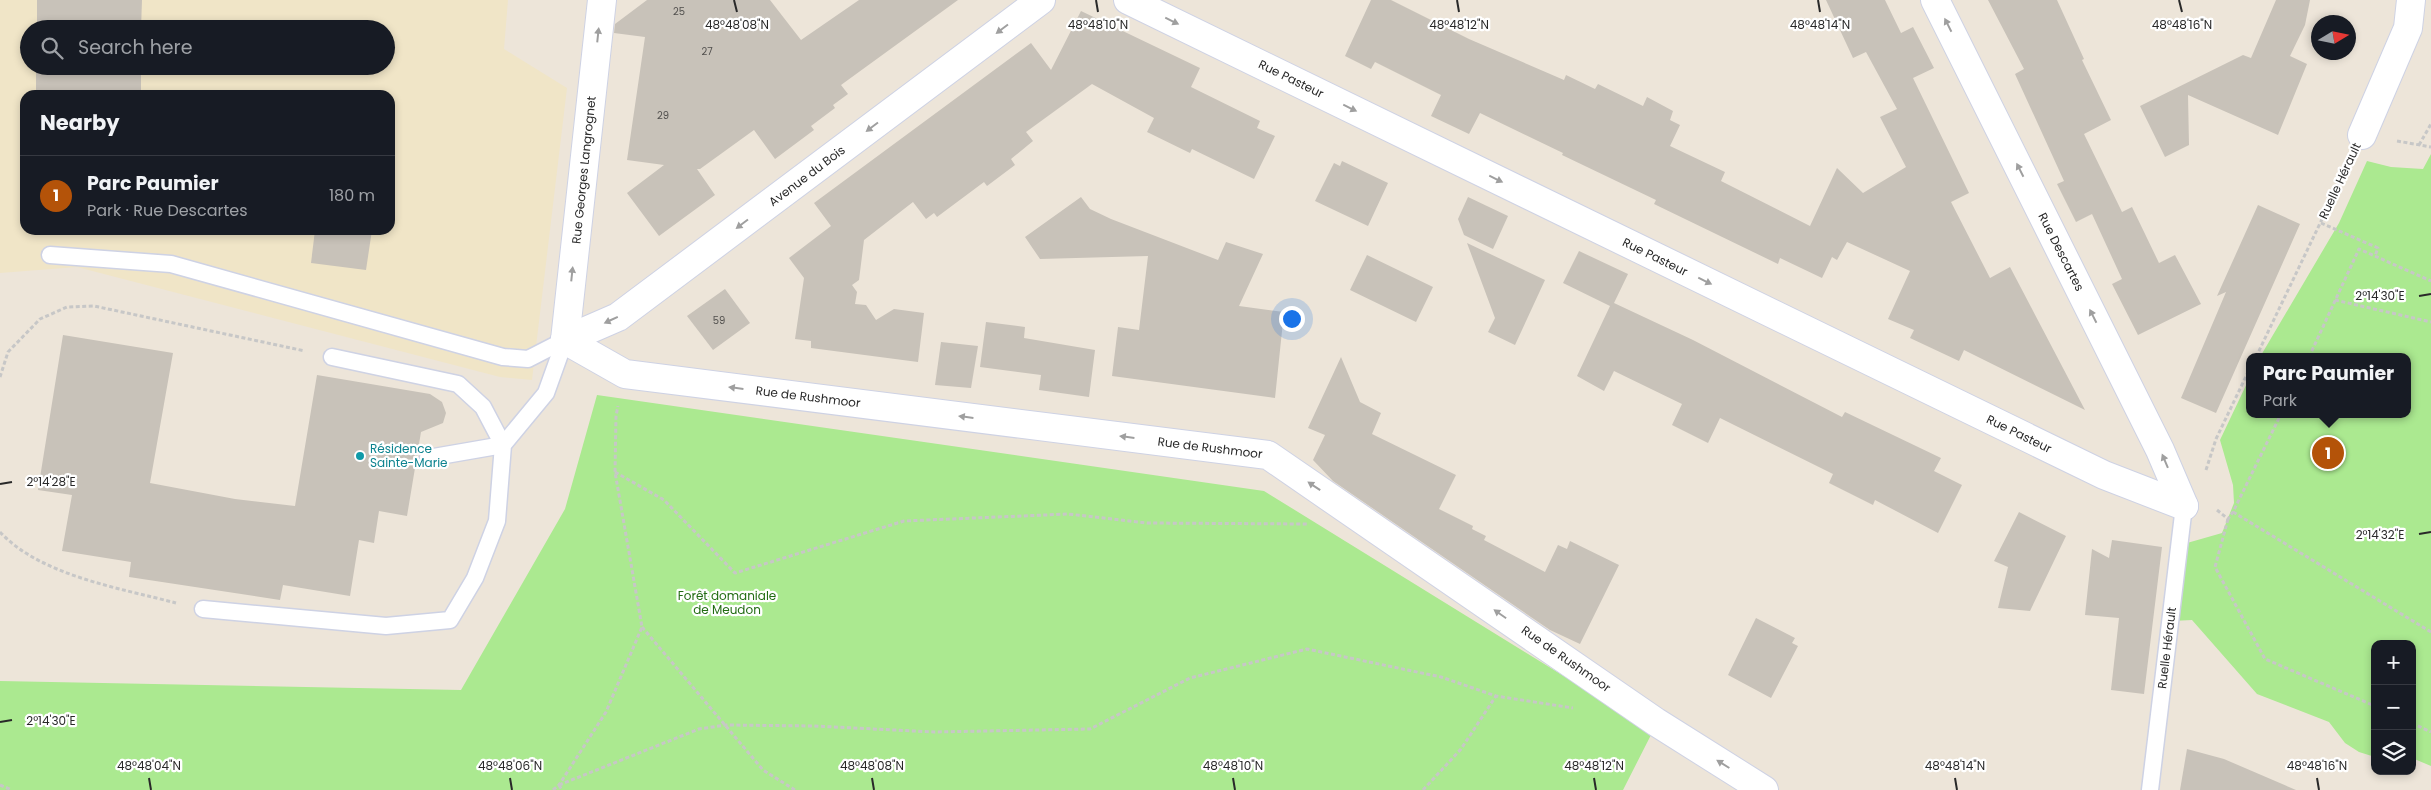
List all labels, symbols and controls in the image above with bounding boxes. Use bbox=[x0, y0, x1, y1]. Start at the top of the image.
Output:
house number: 25 bbox=[673, 4, 685, 19]
north arrow bbox=[2311, 15, 2356, 60]
text: 48°48'08"N bbox=[705, 16, 769, 33]
text: 48°48'10"N bbox=[1068, 16, 1128, 33]
text: 48°48'12"N bbox=[1429, 16, 1489, 33]
text: 48°48'14"N bbox=[1790, 16, 1850, 33]
text: 48°48'16"N bbox=[2152, 16, 2212, 33]
one-way arrow bbox=[1165, 18, 1179, 26]
one-way arrow bbox=[1943, 18, 1951, 32]
search box bbox=[20, 20, 395, 75]
one-way arrow bbox=[995, 24, 1009, 34]
one-way arrow bbox=[594, 27, 602, 43]
icon: search bbox=[38, 34, 66, 62]
text: Search here bbox=[78, 34, 192, 61]
house number: 27 bbox=[701, 44, 713, 59]
street label: Rue Pasteur bbox=[1256, 55, 1327, 102]
street label: Rue Georges Langrognet bbox=[567, 95, 600, 245]
one-way arrow bbox=[1342, 104, 1357, 112]
text: Nearby bbox=[40, 108, 120, 137]
house number: 29 bbox=[657, 108, 669, 123]
one-way arrow bbox=[866, 121, 879, 132]
street label: Ruelle Hérault bbox=[2314, 140, 2365, 222]
street label: Avenue du Bois bbox=[765, 141, 848, 210]
one-way arrow bbox=[2016, 163, 2024, 178]
text: Parc Paumier bbox=[87, 170, 219, 197]
one-way arrow bbox=[1489, 175, 1503, 183]
text: 1 bbox=[53, 184, 59, 207]
text: 180 m bbox=[329, 184, 375, 207]
text: Park · Rue Descartes bbox=[87, 199, 248, 222]
street label: Rue Descartes bbox=[2034, 210, 2088, 294]
one-way arrow bbox=[735, 219, 749, 229]
street label: Rue Pasteur bbox=[1620, 233, 1691, 280]
one-way arrow bbox=[569, 266, 577, 282]
one-way arrow bbox=[1698, 277, 1712, 285]
text: 2°14'30"E bbox=[2355, 287, 2405, 304]
your location bbox=[1279, 306, 1305, 332]
one-way arrow bbox=[2089, 309, 2097, 323]
house number: 59 bbox=[713, 313, 725, 328]
one-way arrow bbox=[604, 316, 618, 324]
popup bbox=[2246, 353, 2411, 418]
text: Parc Paumier bbox=[2263, 360, 2394, 387]
street label: Rue de Rushmoor bbox=[755, 382, 862, 411]
one-way arrow bbox=[727, 384, 743, 392]
text: Park bbox=[2263, 389, 2297, 412]
street label: Rue Pasteur bbox=[1984, 410, 2055, 457]
one-way arrow bbox=[958, 413, 974, 421]
one-way arrow bbox=[1119, 433, 1135, 441]
street label: Rue de Rushmoor bbox=[1157, 433, 1264, 462]
pin: 1 bbox=[2312, 434, 2344, 472]
place label: Résidence Sainte-Marie bbox=[370, 440, 448, 471]
marker: Résidence Sainte-Marie bbox=[354, 450, 366, 462]
one-way arrow bbox=[2161, 454, 2169, 468]
text: 2°14'28"E bbox=[26, 473, 76, 490]
one-way arrow bbox=[1308, 481, 1321, 491]
text: 2°14'32"E bbox=[2356, 526, 2404, 543]
park label: Forêt domaniale de Meudon bbox=[678, 587, 776, 618]
street label: Ruelle Hérault bbox=[2153, 606, 2180, 690]
one-way arrow bbox=[1494, 609, 1507, 619]
street label: Rue de Rushmoor bbox=[1518, 621, 1615, 696]
map controls bbox=[2371, 640, 2416, 775]
button: + bbox=[2371, 640, 2416, 685]
button: − bbox=[2371, 685, 2416, 730]
text: 2°14'30"E bbox=[26, 712, 76, 729]
button: layers bbox=[2371, 730, 2416, 775]
text: 48°48'04"N bbox=[117, 757, 181, 774]
text: 48°48'06"N bbox=[478, 757, 542, 774]
text: 48°48'08"N bbox=[840, 757, 904, 774]
text: 48°48'10"N bbox=[1203, 757, 1263, 774]
text: 48°48'12"N bbox=[1564, 757, 1624, 774]
text: 48°48'14"N bbox=[1925, 757, 1985, 774]
text: 48°48'16"N bbox=[2287, 757, 2347, 774]
one-way arrow bbox=[1716, 759, 1729, 769]

